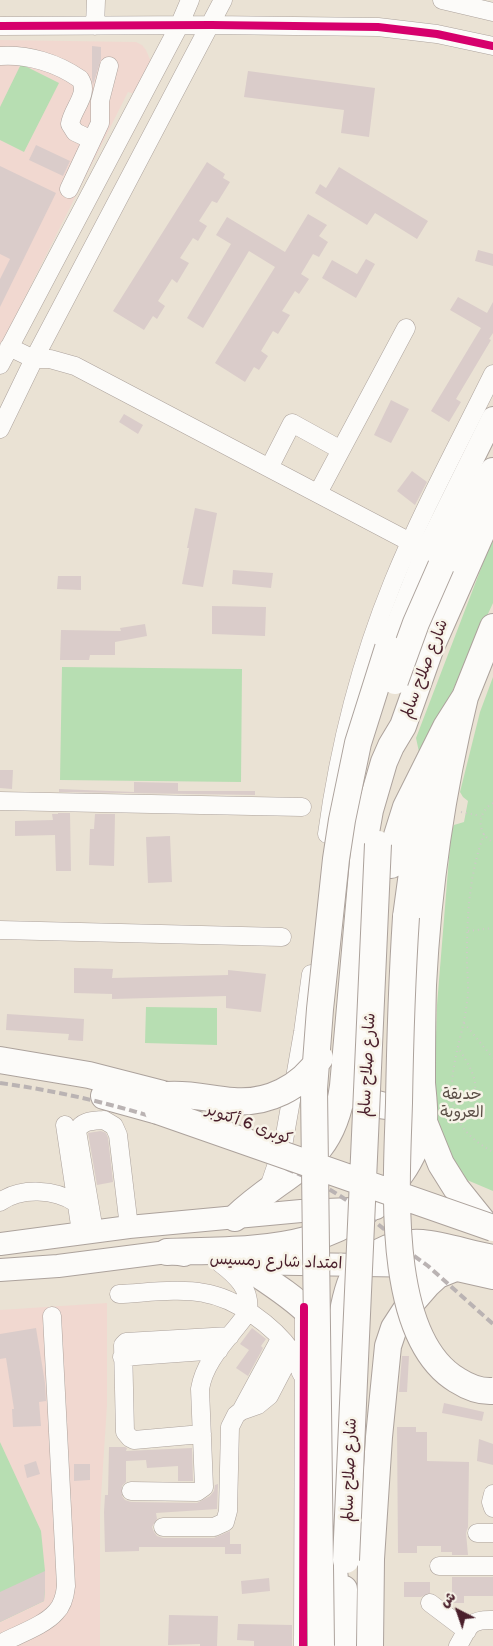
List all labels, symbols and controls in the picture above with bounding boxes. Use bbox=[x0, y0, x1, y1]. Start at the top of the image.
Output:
street label: شارع صلاح سالم bbox=[397, 617, 453, 721]
street label: شارع صلاح سالم bbox=[356, 1012, 380, 1118]
park label: حديقة العروبة bbox=[440, 1085, 484, 1123]
street label: كوبرى 6 أكتوبر bbox=[203, 1101, 295, 1149]
street label: امتداد شارع رمسيس bbox=[209, 1250, 343, 1274]
street label: شارع صلاح سالم bbox=[339, 1418, 361, 1522]
north arrow bbox=[433, 1586, 483, 1636]
text: ش bbox=[436, 1588, 459, 1611]

